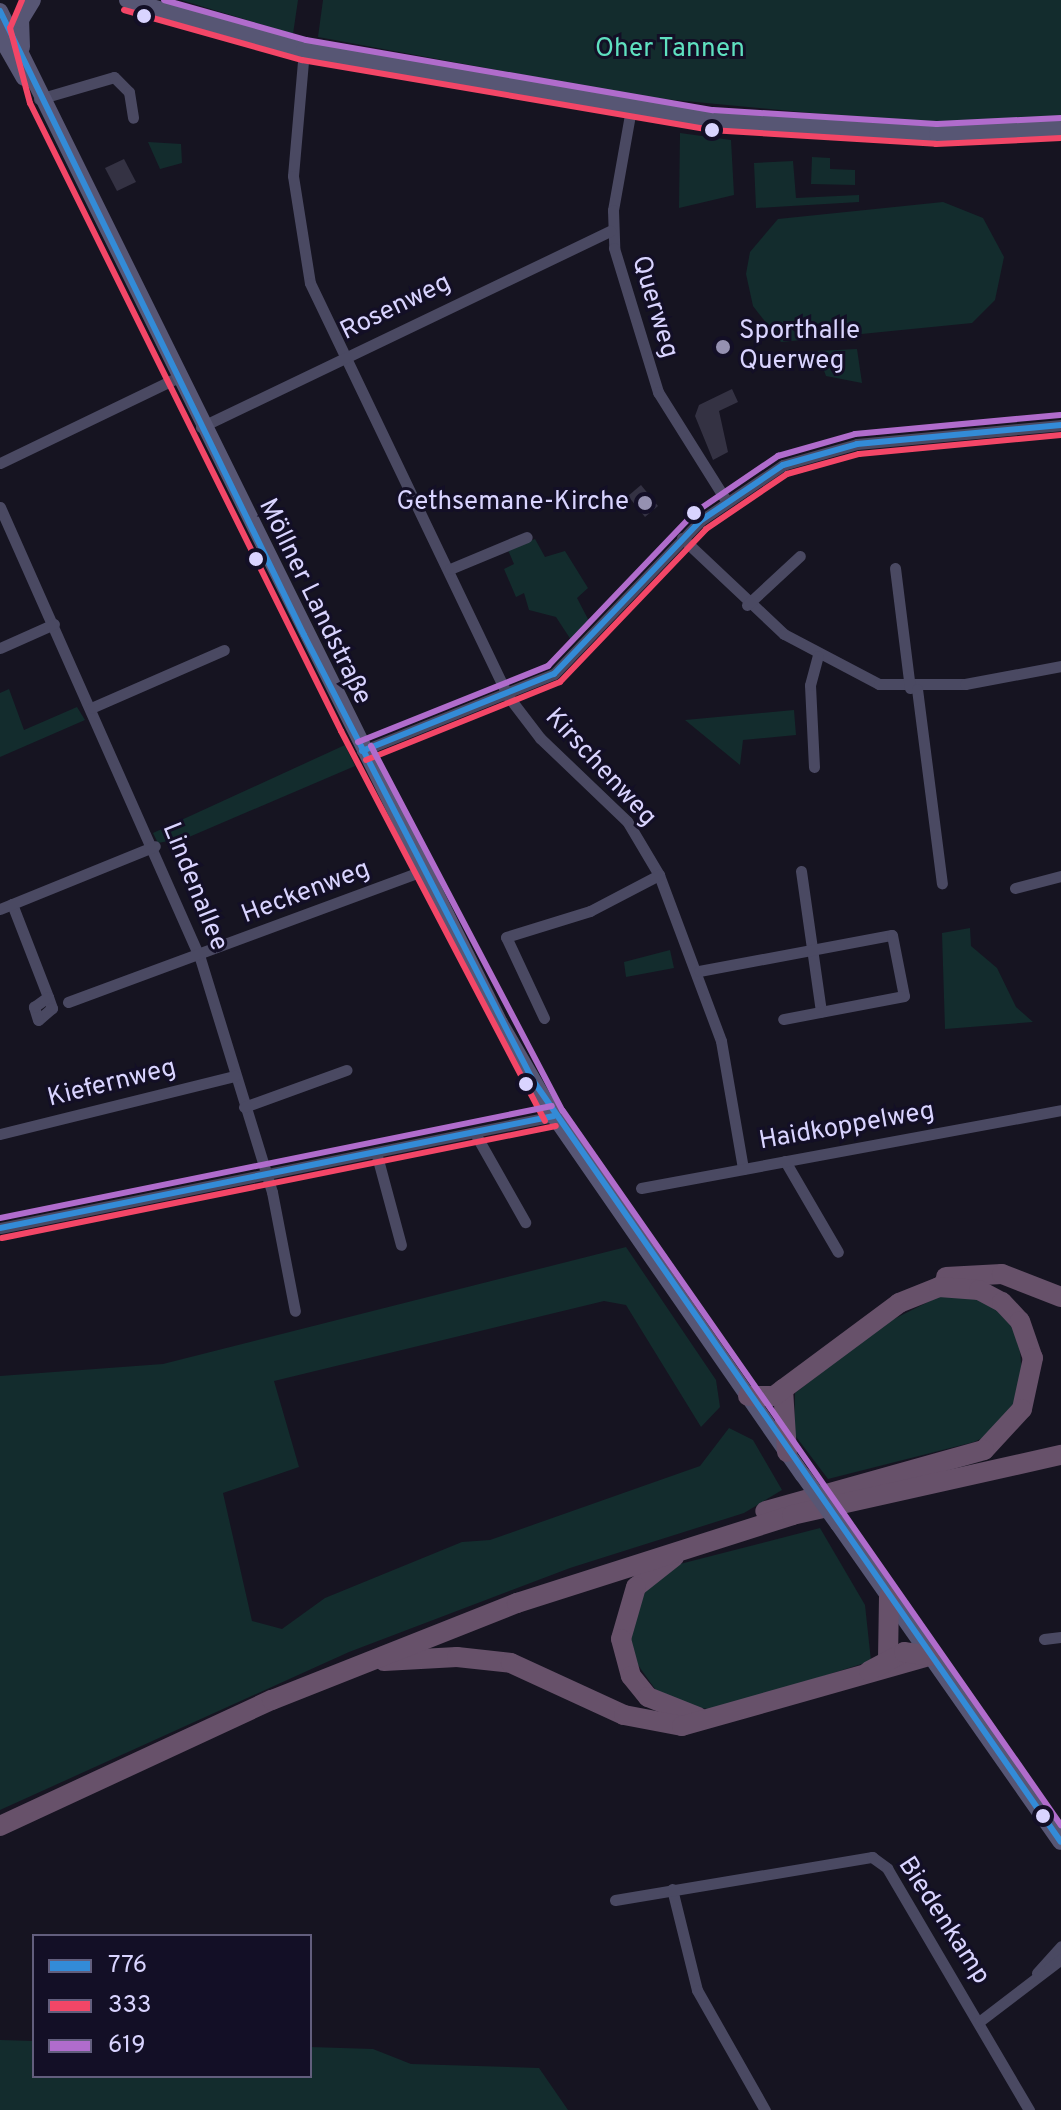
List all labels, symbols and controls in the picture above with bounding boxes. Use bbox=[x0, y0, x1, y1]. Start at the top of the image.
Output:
unlabelled marker bbox=[136, 8, 152, 24]
park label: Oher Tannen bbox=[595, 34, 745, 66]
unlabelled marker bbox=[704, 122, 720, 138]
street label: Querweg bbox=[624, 252, 684, 362]
street label: Rosenweg bbox=[336, 268, 456, 348]
place label: Sporthalle Querweg bbox=[739, 316, 860, 378]
marker: Sporthalle Querweg bbox=[714, 338, 732, 356]
place label: Gethsemane-Kirche bbox=[396, 487, 629, 519]
street label: Möllner Landstraße bbox=[251, 494, 377, 710]
marker: Gethsemane-Kirche bbox=[636, 494, 654, 512]
unlabelled marker bbox=[686, 505, 702, 521]
unlabelled marker bbox=[248, 551, 264, 567]
street label: Kirschenweg bbox=[538, 703, 662, 833]
street label: Lindenallee bbox=[154, 818, 234, 956]
street label: Heckenweg bbox=[237, 854, 375, 932]
street label: Kiefernweg bbox=[45, 1053, 179, 1115]
unlabelled marker bbox=[518, 1076, 534, 1092]
street label: Haidkoppelweg bbox=[757, 1096, 937, 1158]
unlabelled marker bbox=[1035, 1808, 1051, 1824]
street label: Biedenkamp bbox=[890, 1851, 996, 1991]
legend bbox=[32, 1934, 312, 2078]
text: 776 bbox=[108, 1951, 147, 1981]
text: 333 bbox=[108, 1991, 151, 2021]
text: 619 bbox=[108, 2031, 146, 2061]

